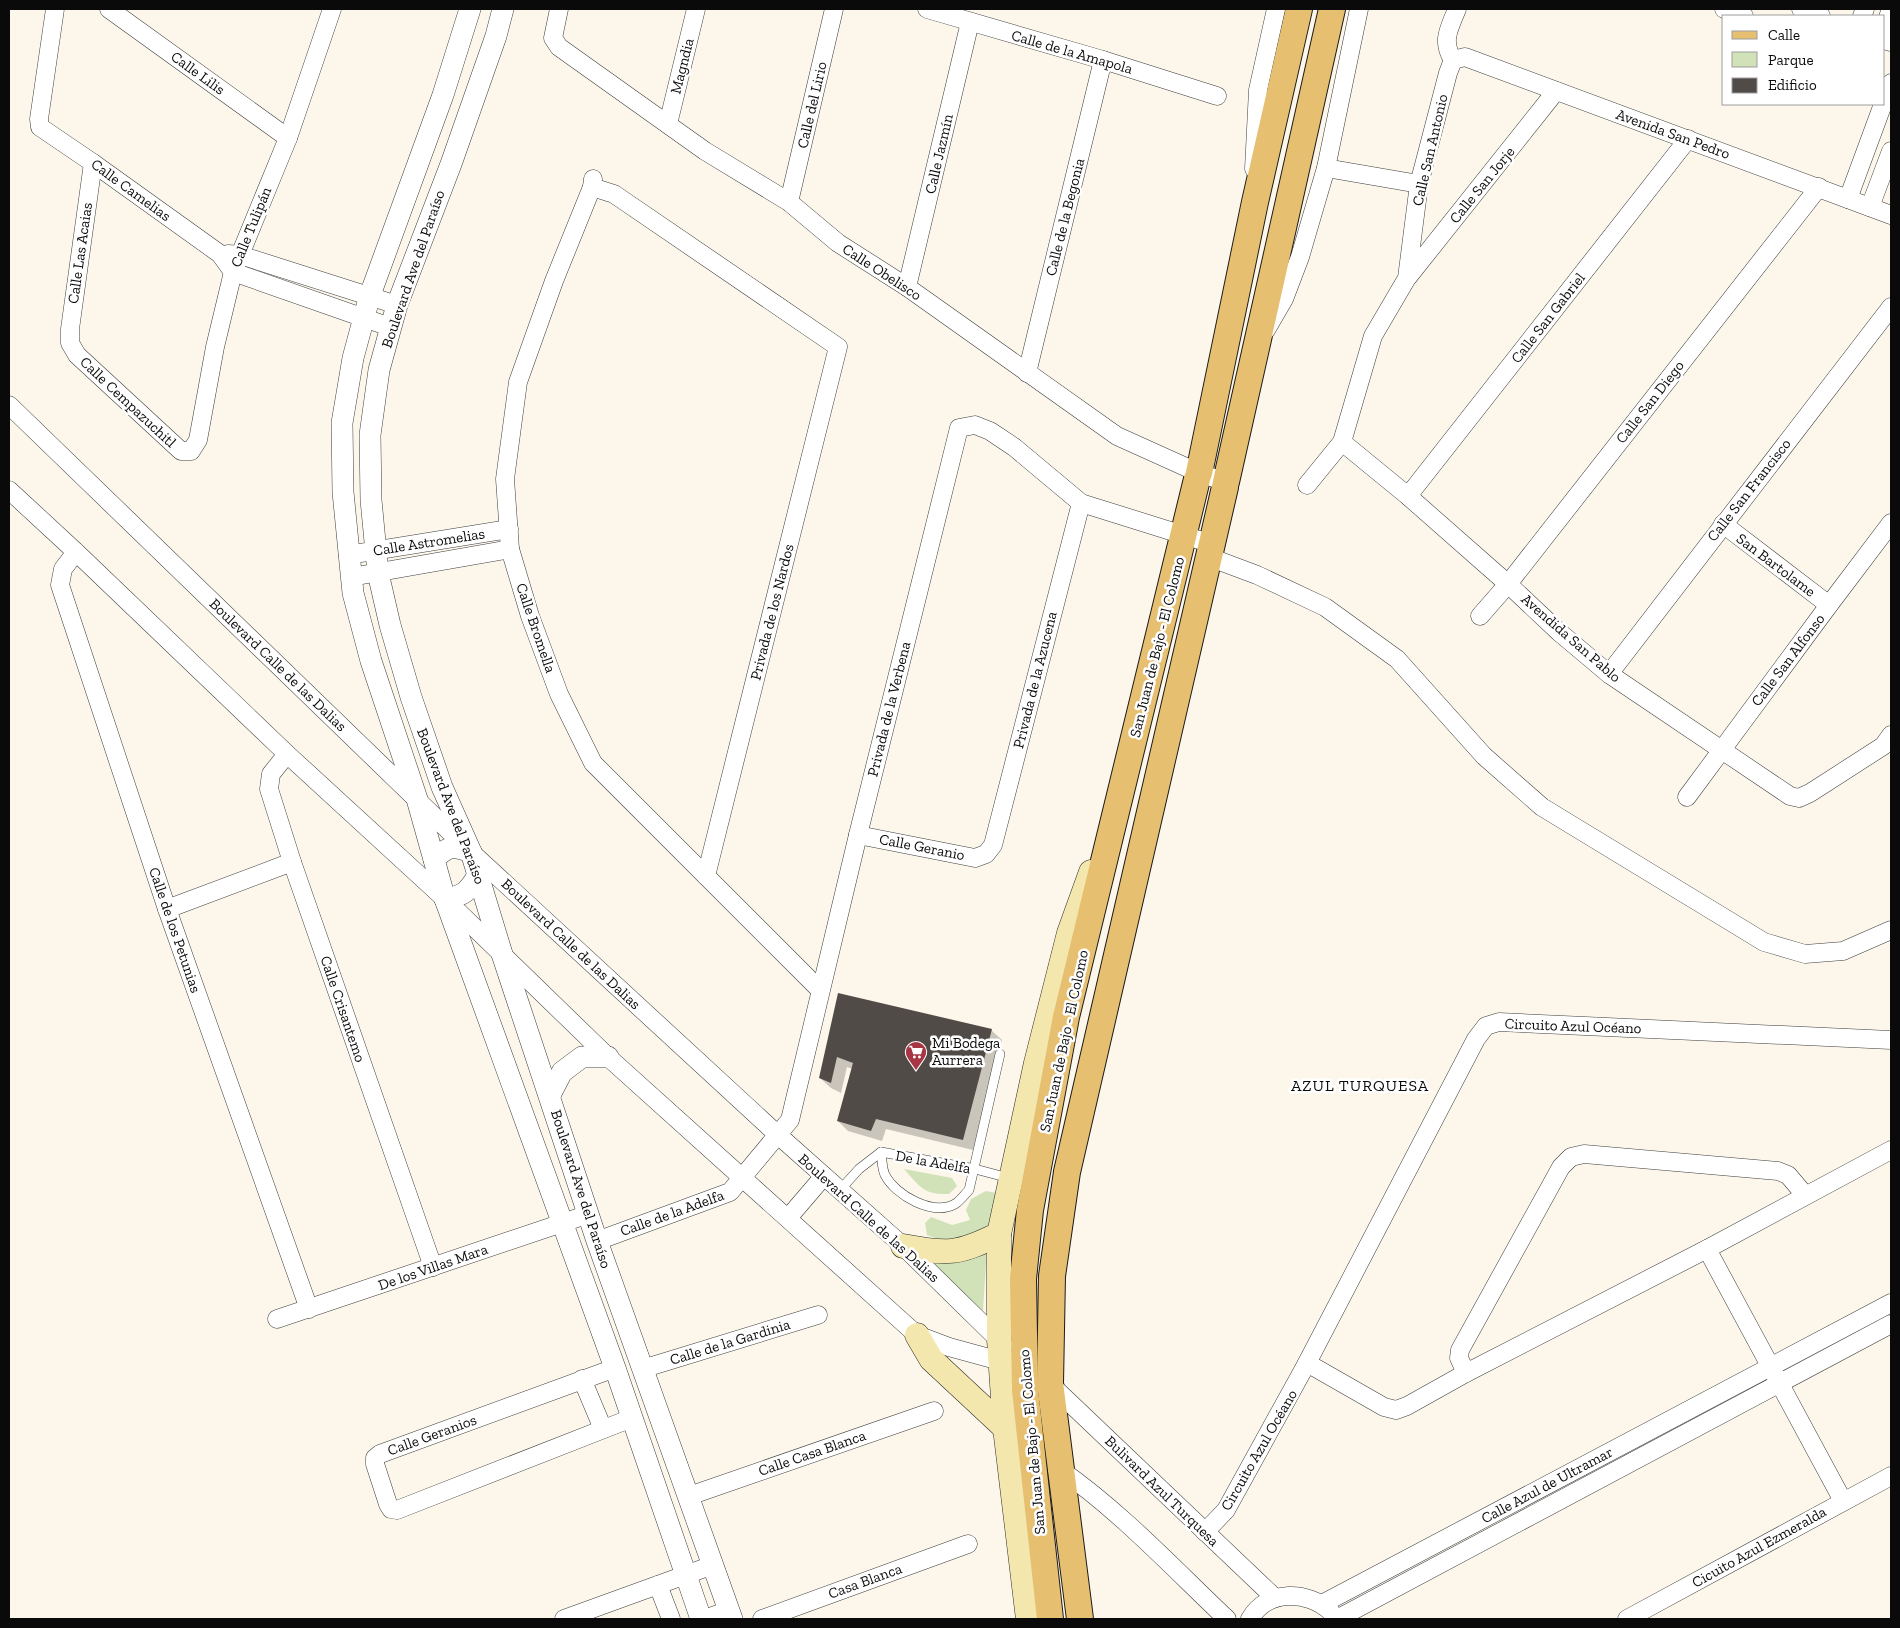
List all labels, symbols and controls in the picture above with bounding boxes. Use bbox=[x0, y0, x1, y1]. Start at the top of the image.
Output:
legend bbox=[1722, 15, 1885, 105]
street label: Calle de la Amapola bbox=[1009, 26, 1135, 78]
text: Calle bbox=[1768, 26, 1800, 44]
street label: Magndia bbox=[666, 36, 698, 96]
street label: Calle Lilis bbox=[167, 47, 229, 99]
text: Parque bbox=[1768, 51, 1814, 69]
street label: Calle del Lirio bbox=[793, 60, 831, 150]
text: Edificio bbox=[1768, 76, 1817, 94]
street label: Calle San Antonio bbox=[1408, 92, 1452, 208]
street label: Avenida San Pedro bbox=[1614, 105, 1733, 163]
street label: Calle Jazmín bbox=[921, 112, 957, 196]
street label: Calle San Jorje bbox=[1446, 143, 1518, 227]
street label: Calle Camelias bbox=[88, 155, 174, 225]
street label: Calle de la Begonia bbox=[1042, 156, 1088, 278]
street label: Calle Tulipán bbox=[227, 184, 275, 270]
street label: Boulevard Ave del Paraíso bbox=[378, 187, 449, 350]
street label: Calle Las Acaias bbox=[64, 201, 96, 305]
street label: Calle Obelisco bbox=[839, 240, 925, 304]
street label: Calle San Gabriel bbox=[1507, 269, 1589, 367]
street label: Calle Cempazuchitl bbox=[76, 353, 180, 451]
street label: Calle San Diego bbox=[1612, 357, 1688, 447]
street label: Calle San Francisco bbox=[1703, 435, 1795, 545]
street label: Calle Astromelias bbox=[372, 524, 486, 560]
street label: San Bartolame bbox=[1733, 529, 1819, 601]
street label: Privada de los Nardos bbox=[746, 542, 798, 682]
street label: San Juan de Bajo - El Colomo bbox=[1126, 554, 1188, 739]
street label: Calle Bromella bbox=[512, 581, 560, 675]
street label: Avendida San Pablo bbox=[1518, 590, 1625, 686]
street label: Boulevard Calle de las Dalias bbox=[206, 595, 350, 735]
street label: Privada de la Azucena bbox=[1009, 610, 1061, 750]
street label: Calle San Alfonso bbox=[1747, 610, 1829, 710]
street label: Privada de la Verbena bbox=[864, 640, 914, 778]
street label: Boulevard Ave del Paraíso bbox=[413, 725, 489, 887]
street label: Calle Geranio bbox=[878, 830, 967, 864]
street label: Calle de los Petunias bbox=[145, 865, 205, 995]
street label: Boulevard Calle de las Dalias bbox=[498, 875, 644, 1013]
street label: San Juan de Bajo - El Colomo bbox=[1036, 948, 1092, 1134]
street label: Calle Crisantemo bbox=[316, 953, 370, 1065]
street label: Circuito Azul Océano bbox=[1504, 1015, 1642, 1037]
place label: Mi Bodega Aurrera bbox=[932, 1034, 1000, 1069]
supermarket icon: Mi Bodega Aurrera bbox=[904, 1040, 928, 1071]
district label: AZUL TURQUESA bbox=[1291, 1076, 1429, 1095]
street label: Boulevard Ave del Paraíso bbox=[547, 1107, 615, 1271]
street label: De la Adelfa bbox=[894, 1147, 972, 1177]
street label: Boulevard Calle de las Dalias bbox=[795, 1150, 943, 1286]
street label: Calle de la Adelfa bbox=[618, 1186, 726, 1240]
street label: De los Villas Mara bbox=[376, 1240, 490, 1294]
street label: Calle de la Gardinia bbox=[668, 1315, 792, 1369]
street label: San Juan de Bajo - El Colomo bbox=[1015, 1348, 1049, 1535]
street label: Circuito Azul Océano bbox=[1217, 1386, 1301, 1514]
street label: Calle Geranios bbox=[385, 1411, 479, 1459]
street label: Calle Casa Blanca bbox=[756, 1426, 868, 1480]
street label: Bulivard Azul Turquesa bbox=[1101, 1432, 1223, 1550]
street label: Calle Azul de Ultramar bbox=[1478, 1443, 1616, 1527]
street label: Cicuito Azul Ezmeralda bbox=[1689, 1503, 1829, 1591]
street label: Casa Blanca bbox=[826, 1559, 904, 1603]

